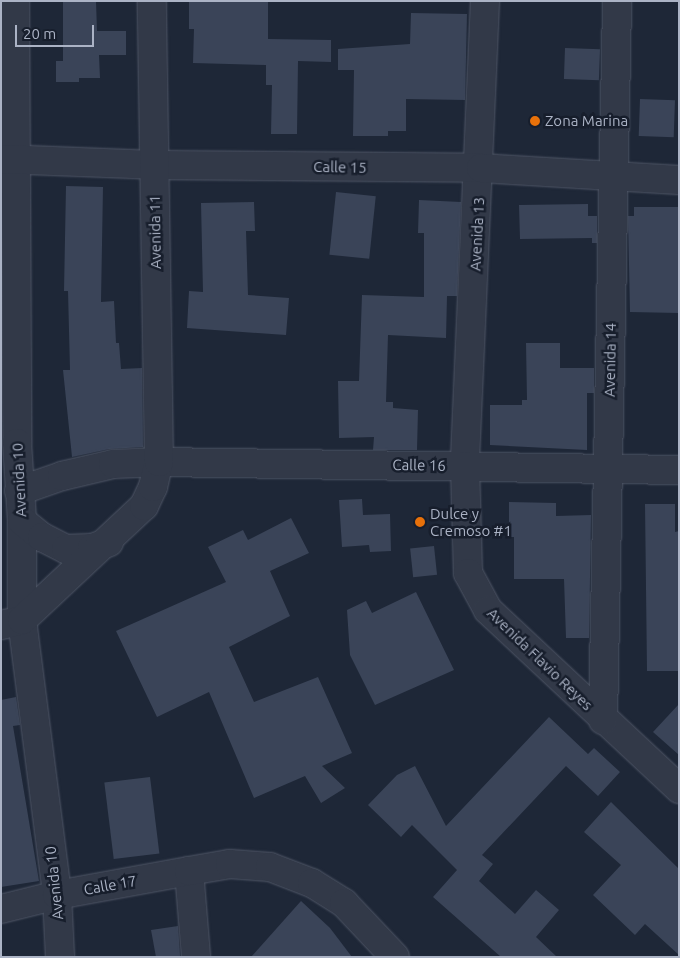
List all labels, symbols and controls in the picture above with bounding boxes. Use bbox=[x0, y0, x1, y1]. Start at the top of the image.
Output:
scale bar bbox=[18, 15, 96, 47]
text: 20 m bbox=[23, 25, 56, 42]
place label: Zona Marina bbox=[545, 112, 628, 130]
marker: Zona Marina bbox=[529, 115, 541, 127]
street label: Calle 15 bbox=[313, 158, 367, 176]
street label: Avenida 11 bbox=[145, 195, 165, 269]
street label: Avenida 13 bbox=[466, 196, 488, 272]
street label: Avenida 14 bbox=[600, 323, 620, 397]
street label: Avenida 10 bbox=[8, 442, 30, 518]
street label: Calle 16 bbox=[392, 456, 446, 474]
place label: Dulce y Cremoso #1 bbox=[430, 504, 512, 539]
marker: Dulce y Cremoso #1 bbox=[414, 516, 426, 528]
street label: Avenida Flavio Reyes bbox=[484, 604, 596, 714]
street label: Avenida 10 bbox=[41, 845, 67, 921]
street label: Calle 17 bbox=[82, 871, 138, 899]

